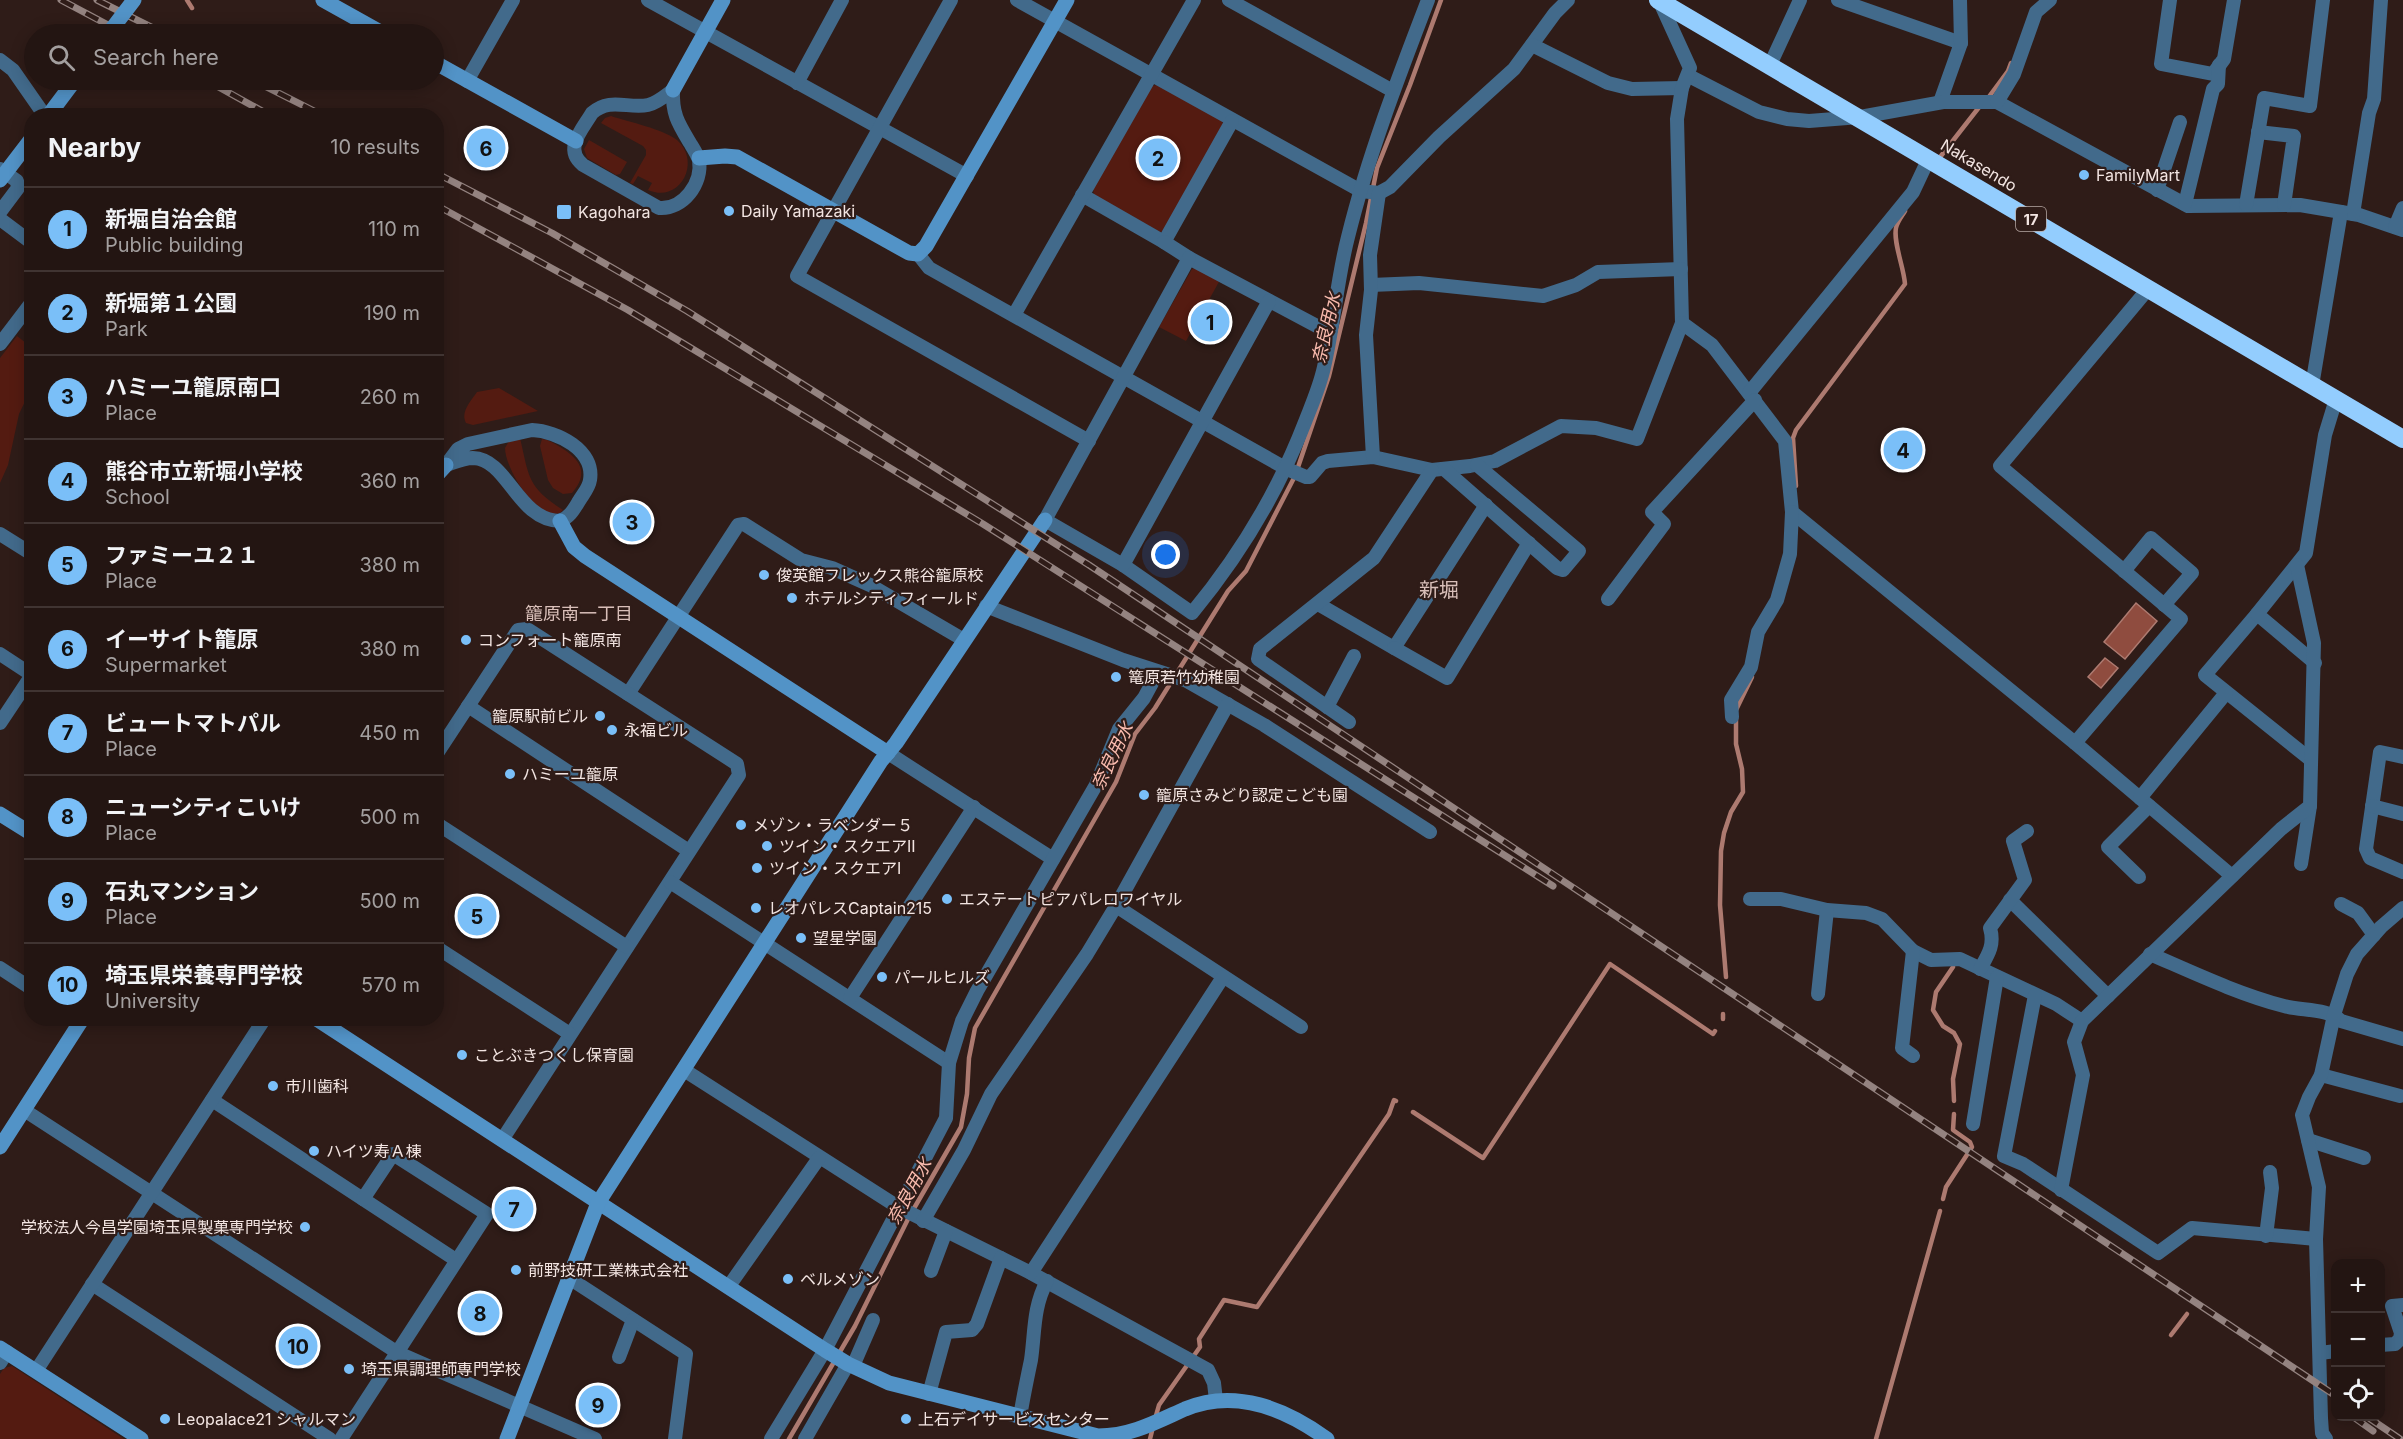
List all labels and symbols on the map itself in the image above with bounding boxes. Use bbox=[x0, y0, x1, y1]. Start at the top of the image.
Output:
pin: 6 bbox=[466, 126, 506, 170]
street label: Nakasendo bbox=[1937, 134, 2021, 196]
pin: 2 bbox=[1138, 136, 1178, 180]
place label: FamilyMart bbox=[2096, 165, 2180, 185]
marker: FamilyMart bbox=[2077, 168, 2091, 182]
place label: Daily Yamazaki bbox=[741, 201, 855, 221]
place label: Kagohara bbox=[578, 202, 651, 222]
marker: Kagohara bbox=[555, 203, 573, 221]
marker: Daily Yamazaki bbox=[722, 204, 736, 218]
road number: 17 bbox=[2016, 207, 2046, 231]
water label: 奈良用水 bbox=[1308, 289, 1345, 365]
pin: 1 bbox=[1190, 300, 1230, 344]
pin: 4 bbox=[1884, 428, 1922, 472]
pin: 3 bbox=[612, 500, 652, 544]
your location bbox=[1151, 540, 1180, 569]
place label: 俊英館フレックス熊谷籠原校 bbox=[776, 565, 984, 585]
marker: 俊英館フレックス熊谷籠原校 bbox=[757, 568, 771, 582]
district label: 新堀 bbox=[1419, 578, 1459, 602]
place label: ホテルシティフィールド bbox=[804, 588, 979, 608]
marker: ホテルシティフィールド bbox=[785, 591, 799, 605]
district label: 籠原南一丁目 bbox=[525, 603, 633, 624]
place label: コンフォート籠原南 bbox=[478, 630, 622, 650]
marker: コンフォート籠原南 bbox=[459, 633, 473, 647]
place label: 篭原若竹幼稚園 bbox=[1128, 667, 1240, 687]
marker: 篭原若竹幼稚園 bbox=[1109, 670, 1123, 684]
place label: 籠原駅前ビル bbox=[492, 706, 588, 726]
marker: 籠原駅前ビル bbox=[593, 709, 607, 723]
water label: 奈良用水 bbox=[1087, 717, 1138, 793]
place label: 永福ビル bbox=[624, 720, 688, 740]
marker: 永福ビル bbox=[605, 723, 619, 737]
place label: ハミーユ籠原 bbox=[522, 764, 618, 784]
marker: ハミーユ籠原 bbox=[503, 767, 517, 781]
place label: 籠原さみどり認定こども園 bbox=[1156, 785, 1348, 805]
marker: 籠原さみどり認定こども園 bbox=[1137, 788, 1151, 802]
place label: メゾン・ラベンダー５ bbox=[753, 815, 913, 835]
marker: メゾン・ラベンダー５ bbox=[734, 818, 748, 832]
place label: ツイン・スクエアII bbox=[779, 836, 916, 856]
marker: ツイン・スクエアII bbox=[760, 839, 774, 853]
place label: ツイン・スクエアI bbox=[769, 858, 901, 878]
marker: ツイン・スクエアI bbox=[750, 861, 764, 875]
place label: エステートピアパレロワイヤル bbox=[959, 889, 1182, 909]
marker: エステートピアパレロワイヤル bbox=[940, 892, 954, 906]
pin: 5 bbox=[458, 894, 496, 938]
place label: レオパレスCaptain215 bbox=[768, 898, 932, 918]
marker: レオパレスCaptain215 bbox=[749, 901, 763, 915]
place label: 望星学園 bbox=[813, 928, 877, 948]
marker: 望星学園 bbox=[794, 931, 808, 945]
place label: パールヒルズ bbox=[894, 967, 990, 987]
marker: パールヒルズ bbox=[875, 970, 889, 984]
place label: ことぶきつくし保育園 bbox=[474, 1045, 634, 1065]
marker: ことぶきつくし保育園 bbox=[455, 1048, 469, 1062]
place label: 市川歯科 bbox=[285, 1076, 349, 1096]
marker: 市川歯科 bbox=[266, 1079, 280, 1093]
place label: ハイツ寿Ａ棟 bbox=[326, 1141, 422, 1161]
marker: ハイツ寿Ａ棟 bbox=[307, 1144, 321, 1158]
water label: 奈良用水 bbox=[882, 1153, 937, 1228]
pin: 7 bbox=[494, 1186, 534, 1232]
place label: 学校法人今昌学園埼玉県製菓専門学校 bbox=[21, 1217, 293, 1237]
marker: 学校法人今昌学園埼玉県製菓専門学校 bbox=[298, 1220, 312, 1234]
place label: 前野技研工業株式会社 bbox=[528, 1260, 688, 1280]
marker: 前野技研工業株式会社 bbox=[509, 1263, 523, 1277]
place label: ベルメゾン bbox=[800, 1269, 880, 1289]
marker: ベルメゾン bbox=[781, 1272, 795, 1286]
pin: 8 bbox=[460, 1290, 500, 1336]
pin: 10 bbox=[278, 1324, 318, 1368]
place label: 埼玉県調理師専門学校 bbox=[361, 1359, 521, 1379]
marker: 埼玉県調理師専門学校 bbox=[342, 1362, 356, 1376]
pin: 9 bbox=[578, 1382, 618, 1428]
place label: Leopalace21 シャルマン bbox=[177, 1409, 356, 1429]
place label: 上石デイサービスセンター bbox=[918, 1409, 1110, 1429]
marker: Leopalace21 シャルマン bbox=[158, 1412, 172, 1426]
marker: 上石デイサービスセンター bbox=[899, 1412, 913, 1426]

